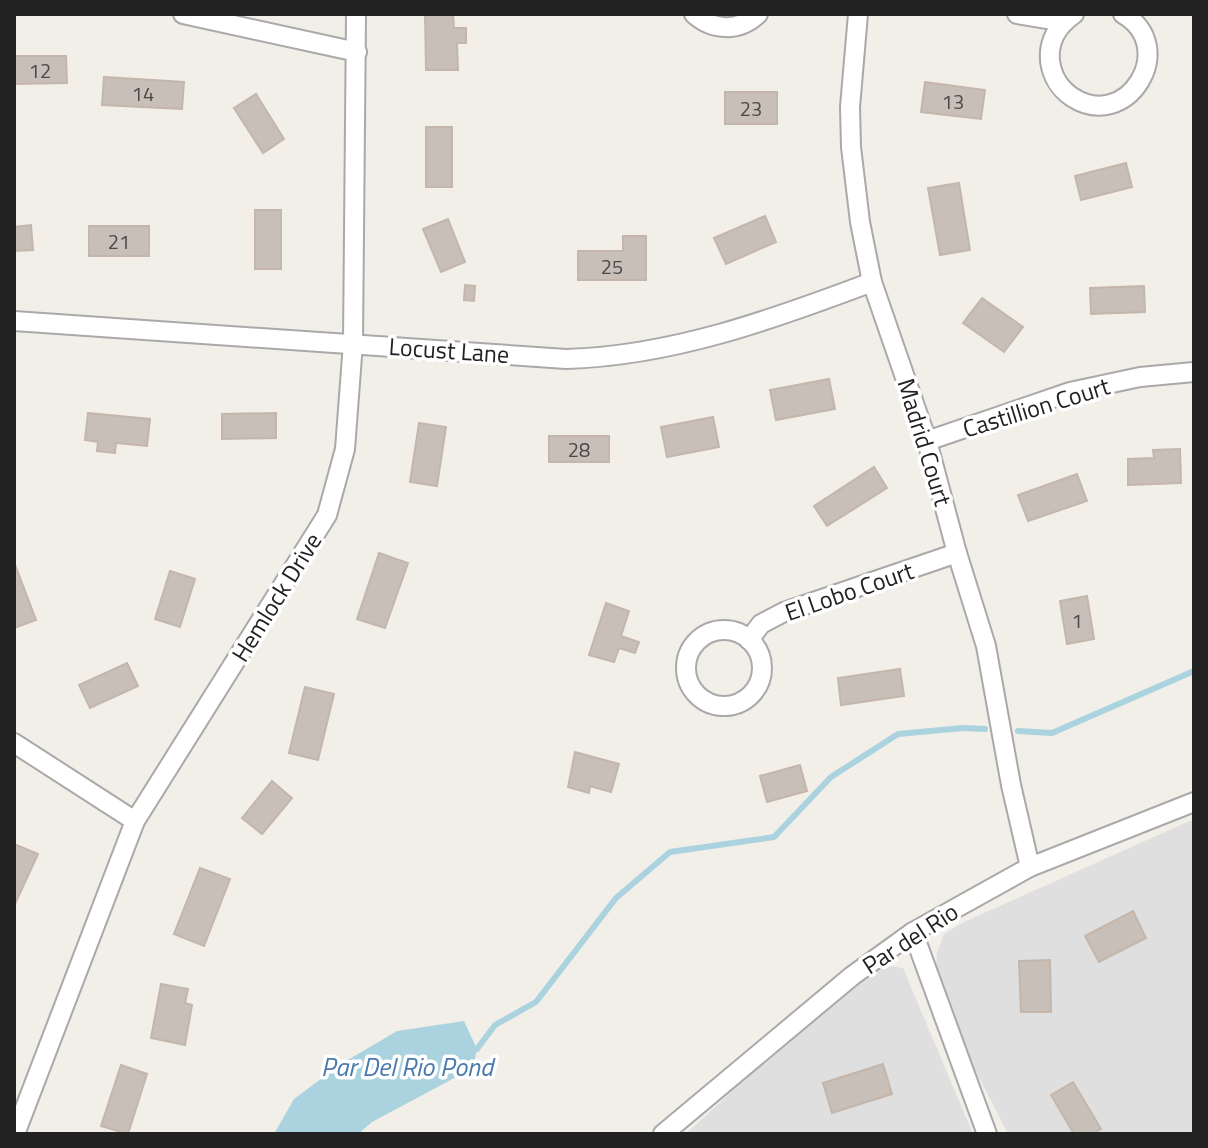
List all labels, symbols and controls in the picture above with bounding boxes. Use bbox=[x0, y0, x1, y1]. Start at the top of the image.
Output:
house number: 12 bbox=[29, 55, 51, 86]
house number: 14 bbox=[132, 78, 154, 109]
house number: 13 bbox=[942, 86, 964, 117]
house number: 23 bbox=[740, 93, 762, 124]
house number: 21 bbox=[108, 226, 130, 257]
house number: 25 bbox=[601, 251, 623, 282]
street label: Locust Lane bbox=[388, 328, 510, 372]
street label: Castillion Court bbox=[958, 367, 1115, 446]
street label: Madrid Court bbox=[889, 374, 962, 511]
house number: 28 bbox=[568, 434, 590, 465]
street label: Hemlock Drive bbox=[222, 525, 330, 669]
street label: El Lobo Court bbox=[780, 552, 919, 630]
house number: 1 bbox=[1071, 605, 1083, 636]
street label: Par del Rio bbox=[855, 893, 965, 983]
water label: Par Del Rio Pond bbox=[321, 1047, 496, 1086]

